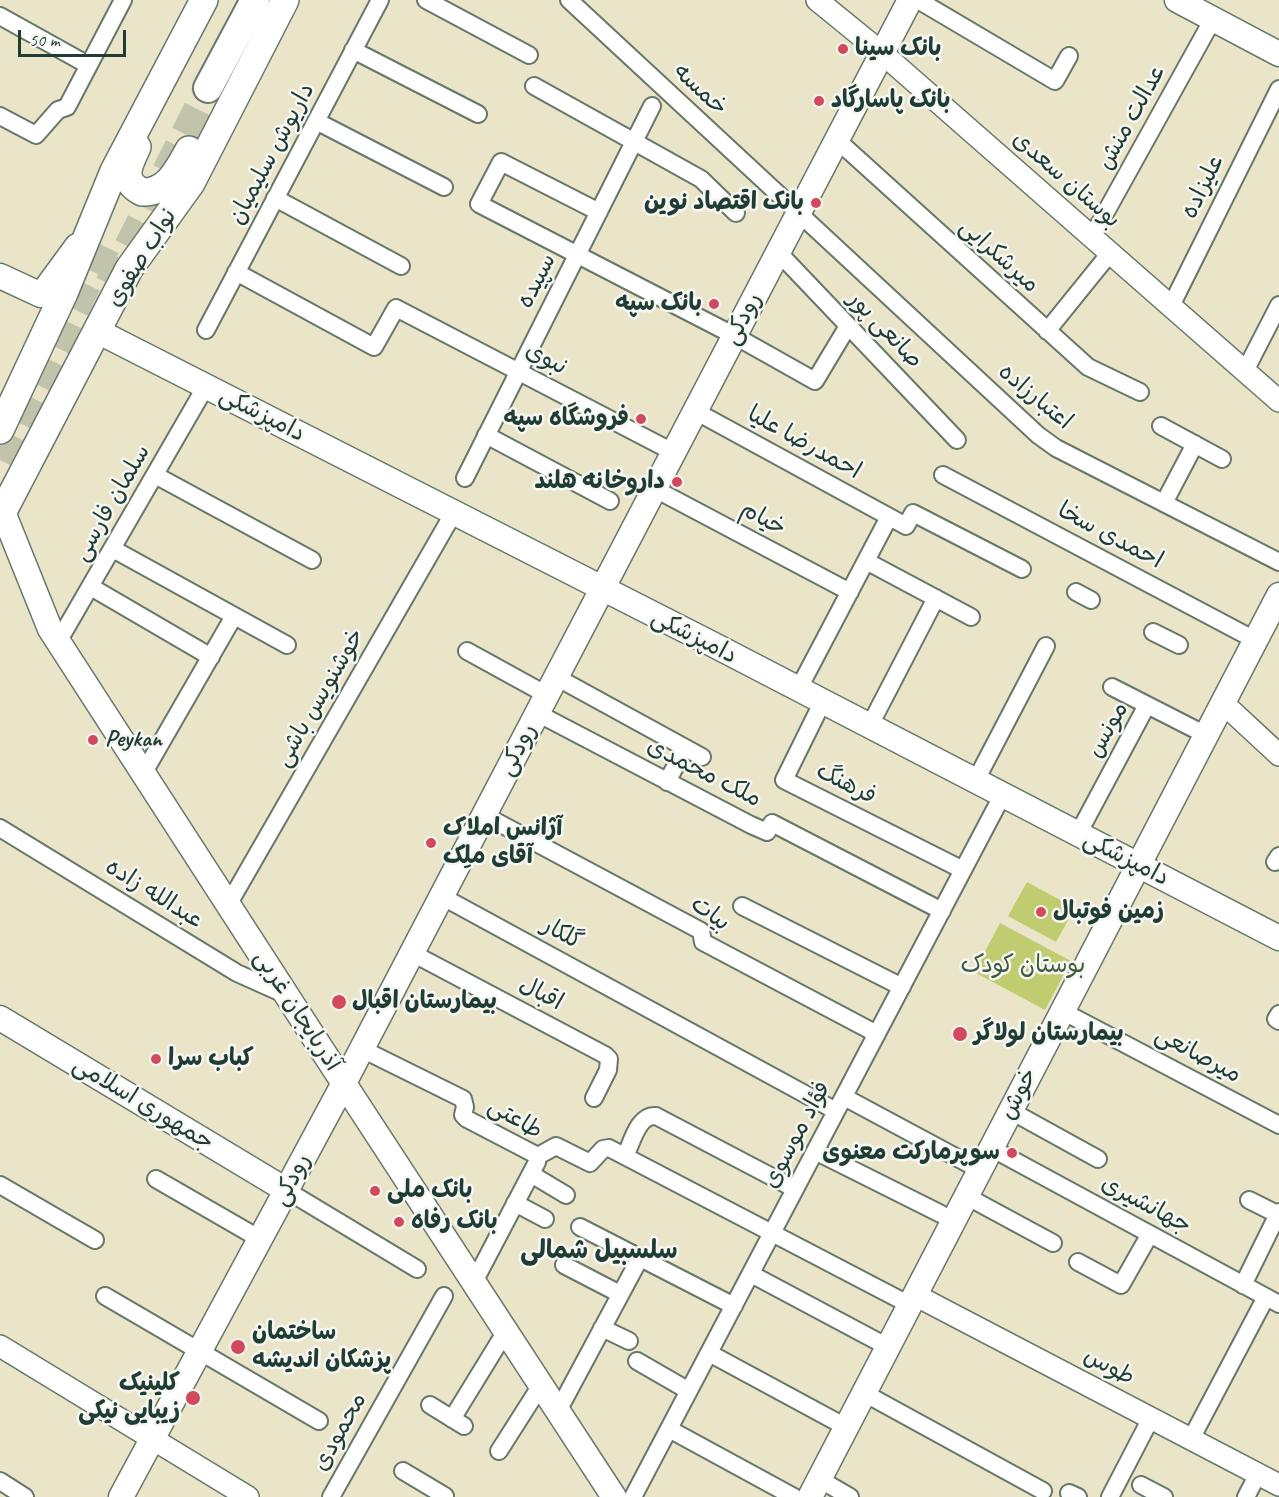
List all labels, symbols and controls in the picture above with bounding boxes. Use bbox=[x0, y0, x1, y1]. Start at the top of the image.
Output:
scale bar bbox=[21, 18, 129, 56]
text: 50 m bbox=[29, 29, 60, 51]
place label: بانک سینا bbox=[855, 35, 942, 63]
marker: بانک سینا bbox=[836, 42, 850, 56]
street label: خمسه bbox=[667, 58, 733, 122]
street label: عدالت منش bbox=[1091, 59, 1173, 175]
street label: داریوش سلیمیان bbox=[223, 78, 321, 230]
place label: بانک پاسارگاد bbox=[831, 87, 950, 115]
marker: بانک پاسارگاد bbox=[812, 94, 826, 108]
street label: بوستان سعدی bbox=[1006, 125, 1126, 235]
street label: علیزاده bbox=[1175, 150, 1231, 224]
place label: بانک اقتصاد نوین bbox=[644, 189, 804, 217]
marker: بانک اقتصاد نوین bbox=[809, 196, 823, 210]
street label: نواب صفوی bbox=[100, 203, 184, 313]
street label: میرشکرایی bbox=[953, 213, 1045, 299]
street label: سپیده bbox=[511, 249, 563, 313]
street label: صانعی پور bbox=[841, 285, 929, 375]
street label: رودکی bbox=[717, 288, 769, 350]
place label: بانک سپه bbox=[615, 290, 702, 318]
marker: بانک سپه bbox=[707, 297, 721, 311]
street label: نبوی bbox=[520, 336, 572, 382]
street label: اعتبارزاده bbox=[992, 358, 1078, 436]
street label: دامپزشکی bbox=[214, 381, 310, 449]
street label: احمدرضا علیا bbox=[742, 400, 866, 486]
place label: فروشگاه سپه bbox=[504, 405, 629, 433]
marker: فروشگاه سپه bbox=[634, 412, 648, 426]
street label: سلمان فارسی bbox=[67, 440, 157, 566]
place label: داروخانه هلند bbox=[534, 468, 665, 496]
marker: داروخانه هلند bbox=[670, 475, 684, 489]
street label: خیام bbox=[735, 495, 791, 543]
street label: احمدی سخا bbox=[1052, 496, 1168, 576]
street label: دامپزشکی bbox=[646, 603, 742, 671]
street label: خوشنویس باشی bbox=[269, 624, 371, 772]
street label: مونس bbox=[1081, 697, 1135, 763]
street label: رودکی bbox=[492, 719, 544, 781]
place label: Peykan bbox=[105, 726, 162, 754]
street label: ملک محمدی bbox=[642, 732, 766, 814]
marker: Peykan bbox=[86, 733, 100, 747]
street label: فرهنگ bbox=[811, 757, 881, 811]
place label: آژانس املاک آقای ملِک bbox=[443, 815, 562, 871]
street label: دامپزشکی bbox=[1078, 825, 1174, 893]
marker: آژانس املاک آقای ملِک bbox=[424, 836, 438, 850]
street label: عبدالله زاده bbox=[100, 853, 208, 935]
street label: بیات bbox=[685, 890, 735, 938]
place label: زمین فوتبال bbox=[1053, 898, 1164, 926]
marker: زمین فوتبال bbox=[1034, 905, 1048, 919]
street label: گلکار bbox=[537, 911, 587, 957]
street label: آذربایجان غربی bbox=[247, 945, 347, 1077]
park label: بوستان کودک bbox=[961, 952, 1085, 980]
street label: اقبال bbox=[514, 971, 568, 1017]
place label: بیمارستان اقبال bbox=[352, 988, 497, 1016]
marker: بیمارستان اقبال bbox=[330, 993, 348, 1011]
place label: بیمارستان لولاگر bbox=[974, 1020, 1124, 1048]
street label: میرصانعی bbox=[1150, 1020, 1246, 1090]
marker: بیمارستان لولاگر bbox=[951, 1025, 969, 1043]
place label: کباب سرا bbox=[168, 1045, 254, 1073]
street label: جمهوری اسلامی bbox=[67, 1051, 219, 1157]
marker: کباب سرا bbox=[149, 1052, 163, 1066]
street label: خوش bbox=[994, 1063, 1044, 1125]
street label: فؤاد موسوی bbox=[757, 1076, 837, 1194]
street label: طاعتی bbox=[482, 1092, 548, 1146]
place label: سوپرمارکت معنوی bbox=[822, 1139, 1000, 1167]
marker: سوپرمارکت معنوی bbox=[1005, 1146, 1019, 1160]
street label: رودکی bbox=[266, 1149, 318, 1211]
street label: جهانشیری bbox=[1096, 1169, 1196, 1241]
place label: بانک ملی bbox=[387, 1177, 472, 1205]
marker: بانک ملی bbox=[368, 1184, 382, 1198]
place label: بانک رفاه bbox=[411, 1208, 498, 1236]
marker: بانک رفاه bbox=[392, 1215, 406, 1229]
district label: سلسبیل شمالی bbox=[520, 1235, 678, 1267]
place label: ساختمان پزشکان اندیشه bbox=[252, 1319, 391, 1375]
marker: ساختمان پزشکان اندیشه bbox=[229, 1338, 247, 1356]
street label: طوس bbox=[1079, 1342, 1139, 1392]
place label: کلینیک زیبایی نیکی bbox=[78, 1370, 180, 1426]
street label: محمودی bbox=[307, 1388, 373, 1476]
marker: کلینیک زیبایی نیکی bbox=[184, 1389, 202, 1407]

